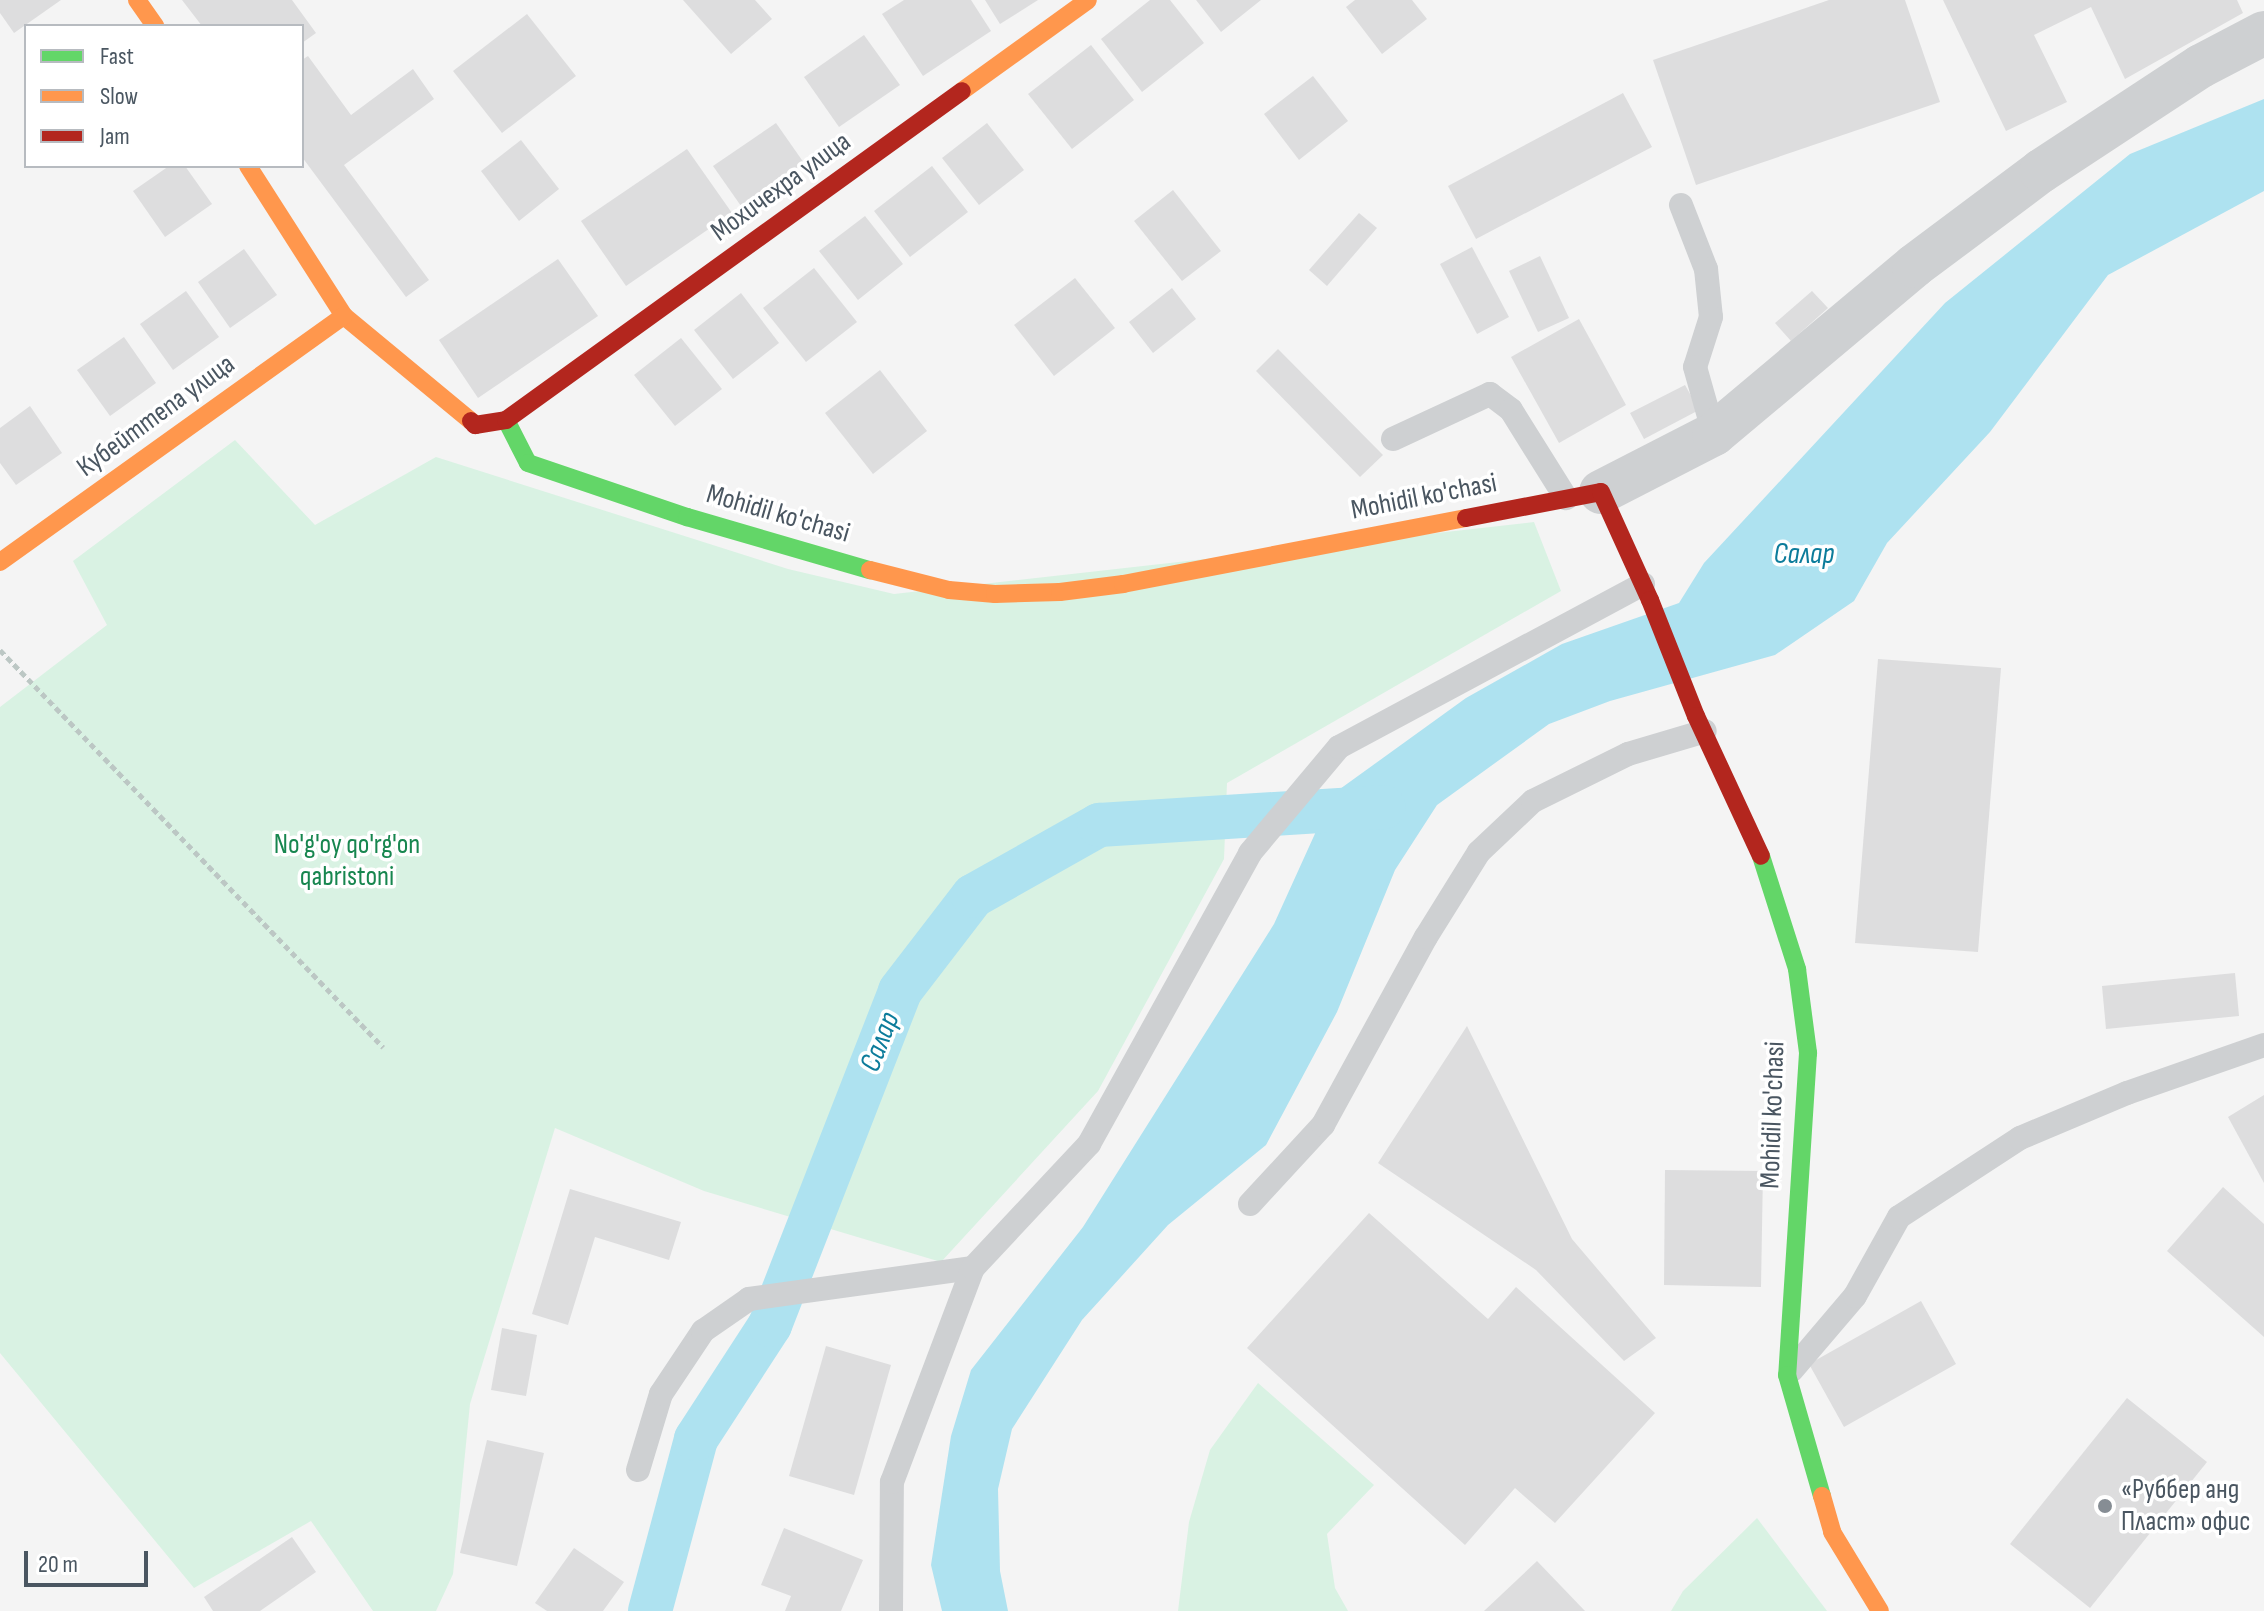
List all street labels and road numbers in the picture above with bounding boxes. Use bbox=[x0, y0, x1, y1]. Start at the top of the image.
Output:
street label: Мохичехра улица bbox=[705, 125, 857, 249]
street label: Кубейттепа улица bbox=[71, 348, 241, 484]
street label: Mohidil ko'chasi bbox=[1348, 466, 1500, 528]
street label: Mohidil ko'chasi bbox=[702, 478, 854, 550]
street label: Mohidil ko'chasi bbox=[1754, 1041, 1792, 1189]

